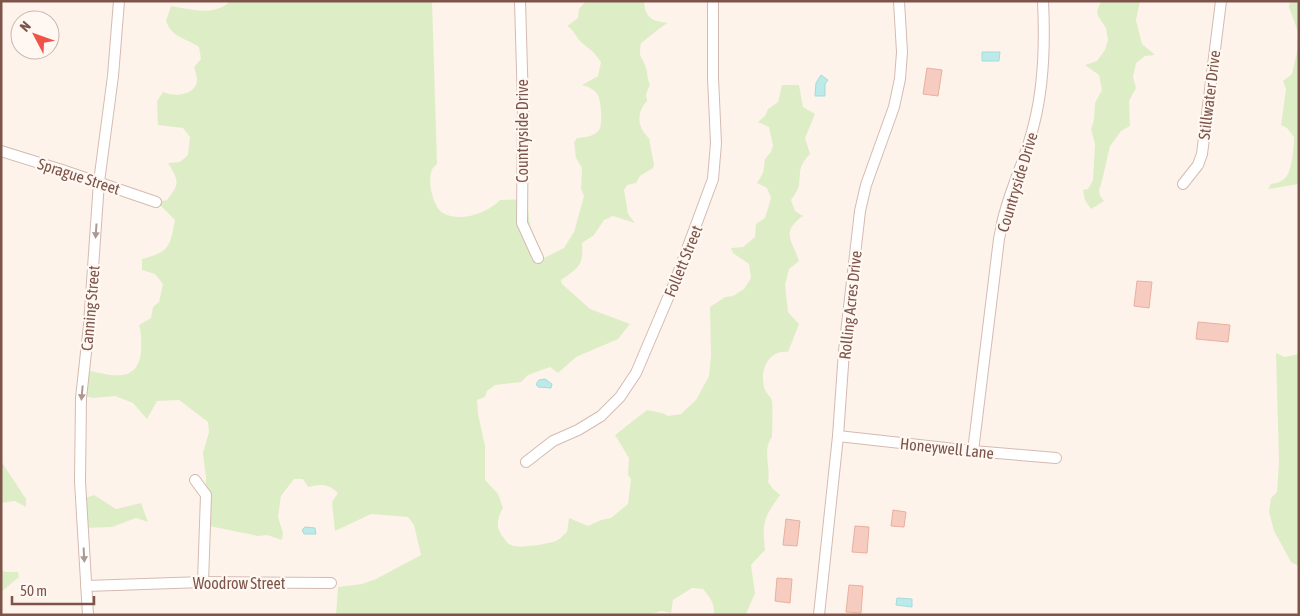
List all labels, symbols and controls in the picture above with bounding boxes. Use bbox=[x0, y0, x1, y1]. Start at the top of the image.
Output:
north arrow bbox=[10, 10, 60, 60]
text: N bbox=[16, 18, 34, 35]
street label: Stillwater Drive bbox=[1195, 49, 1223, 141]
street label: Countryside Drive bbox=[513, 79, 532, 183]
street label: Countryside Drive bbox=[993, 130, 1042, 234]
street label: Sprague Street bbox=[35, 154, 123, 199]
street label: Follett Street bbox=[660, 222, 706, 299]
one-way arrow bbox=[91, 223, 99, 239]
street label: Rolling Acres Drive bbox=[835, 250, 866, 360]
street label: Canning Street bbox=[77, 264, 104, 352]
one-way arrow bbox=[78, 385, 86, 401]
street label: Honeywell Lane bbox=[899, 434, 995, 463]
one-way arrow bbox=[81, 547, 89, 563]
scale bar bbox=[12, 574, 95, 606]
street label: Woodrow Street bbox=[193, 574, 286, 592]
text: 50 m bbox=[20, 582, 47, 599]

